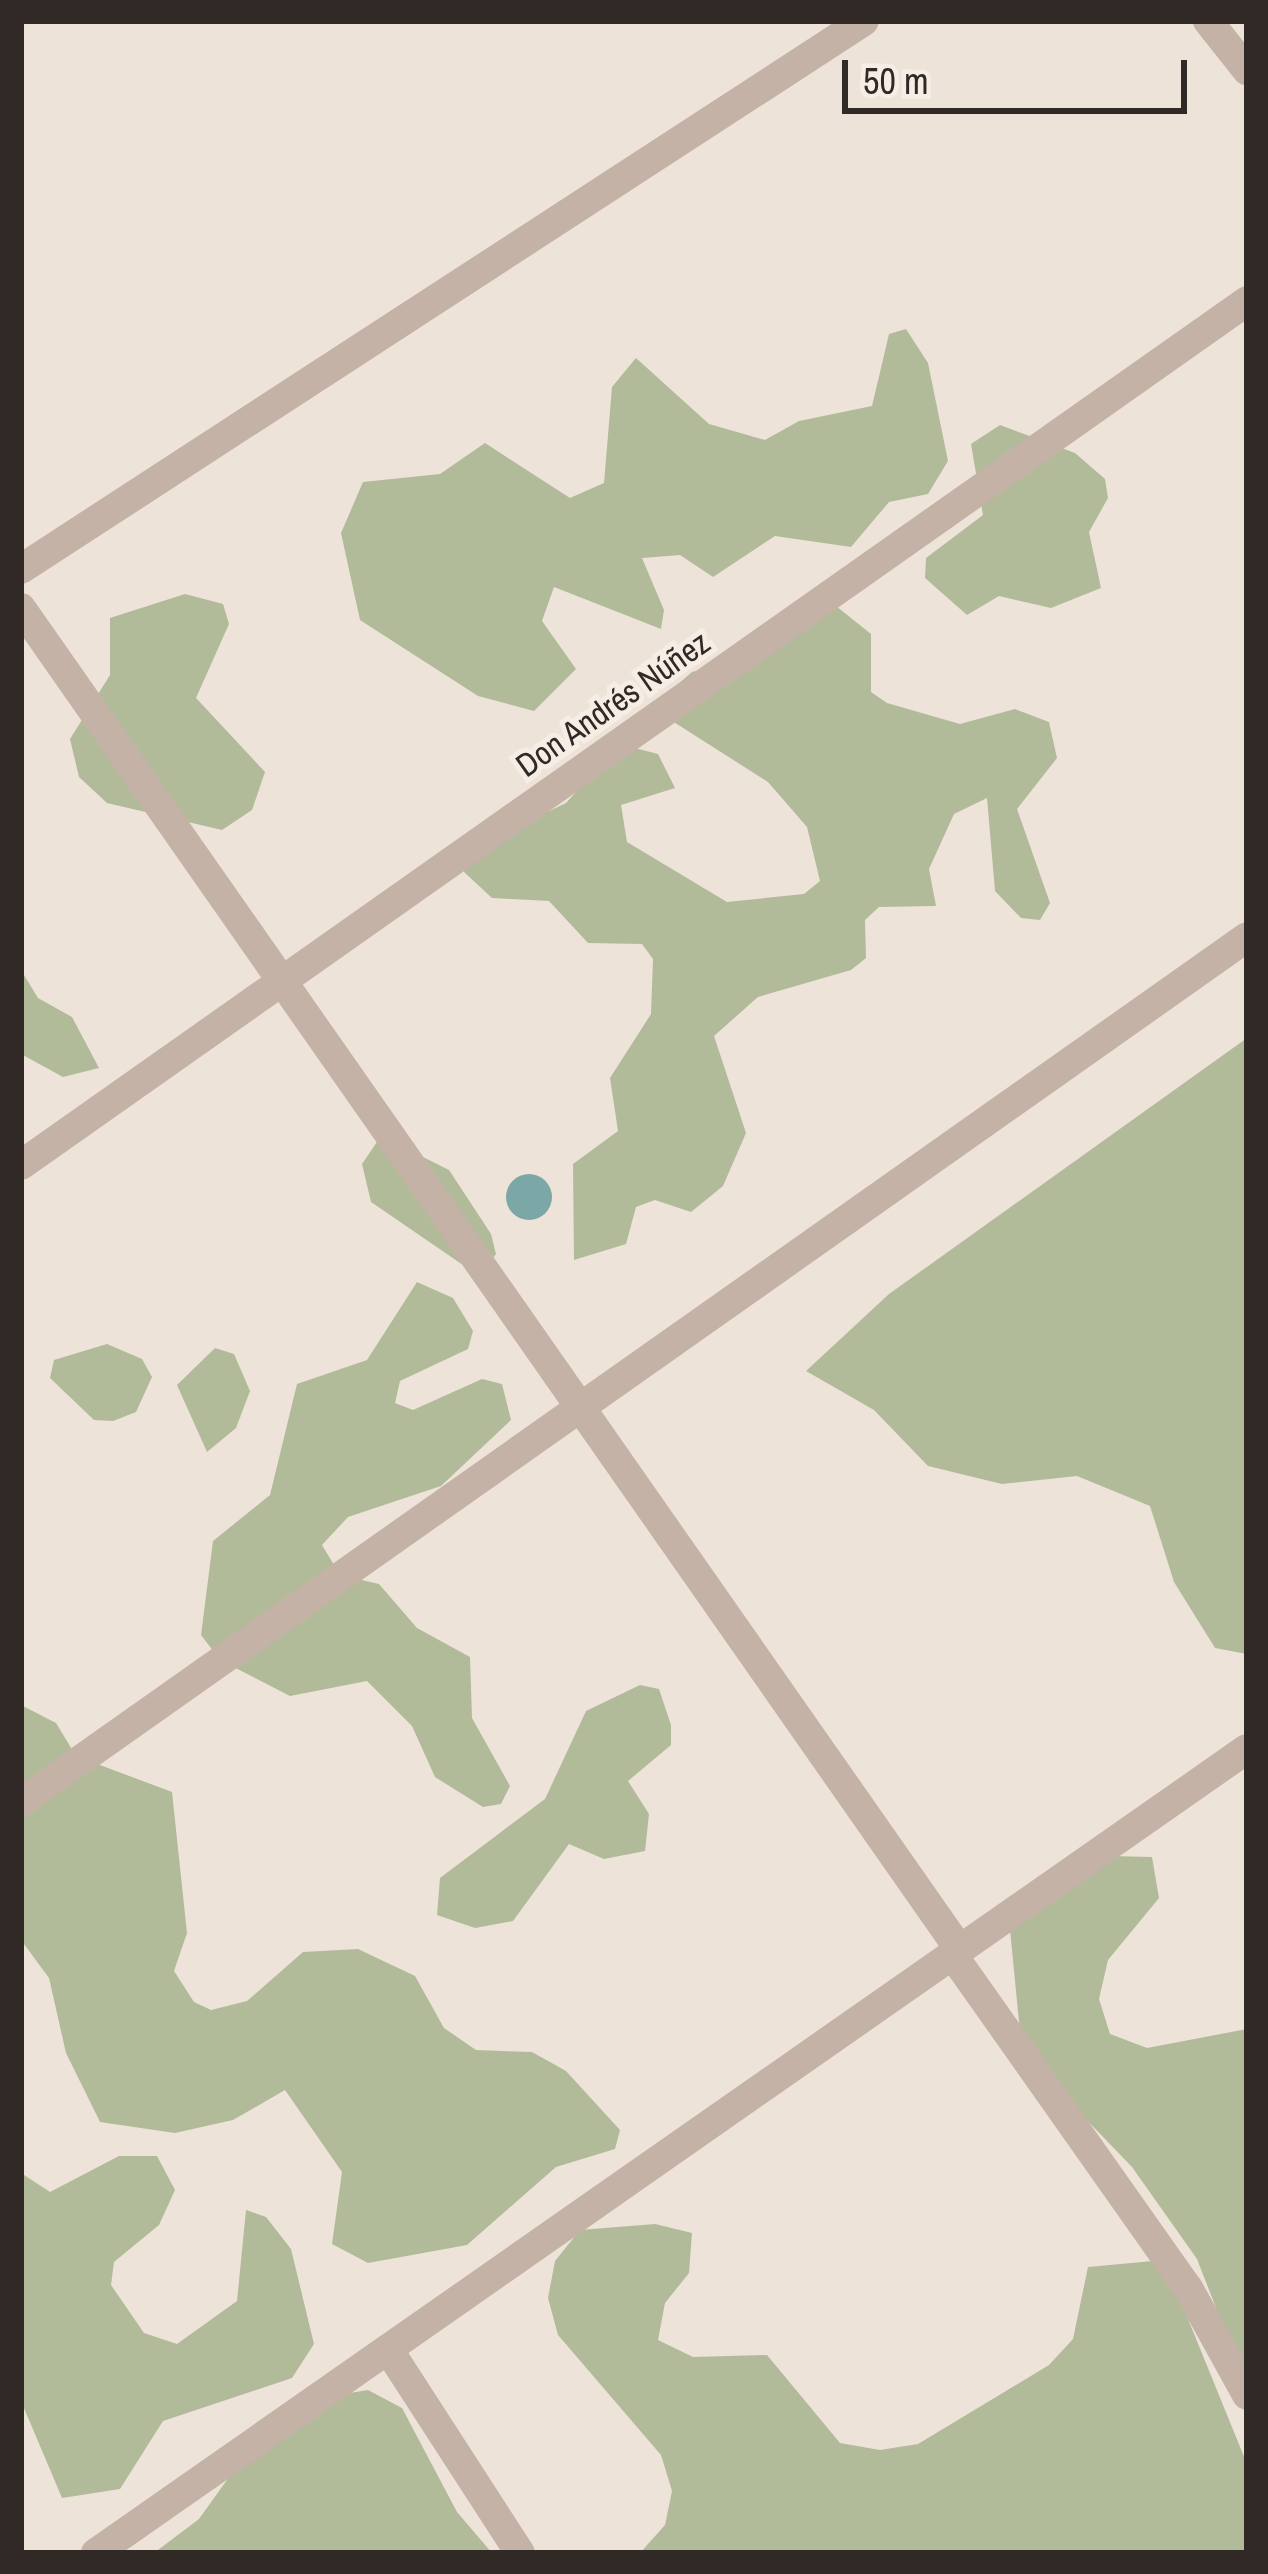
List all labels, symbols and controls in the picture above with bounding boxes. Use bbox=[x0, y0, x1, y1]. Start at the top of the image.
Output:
scale bar bbox=[848, 36, 1193, 110]
text: 50 m bbox=[863, 57, 929, 105]
street label: Don Andrés Núñez bbox=[508, 622, 718, 786]

